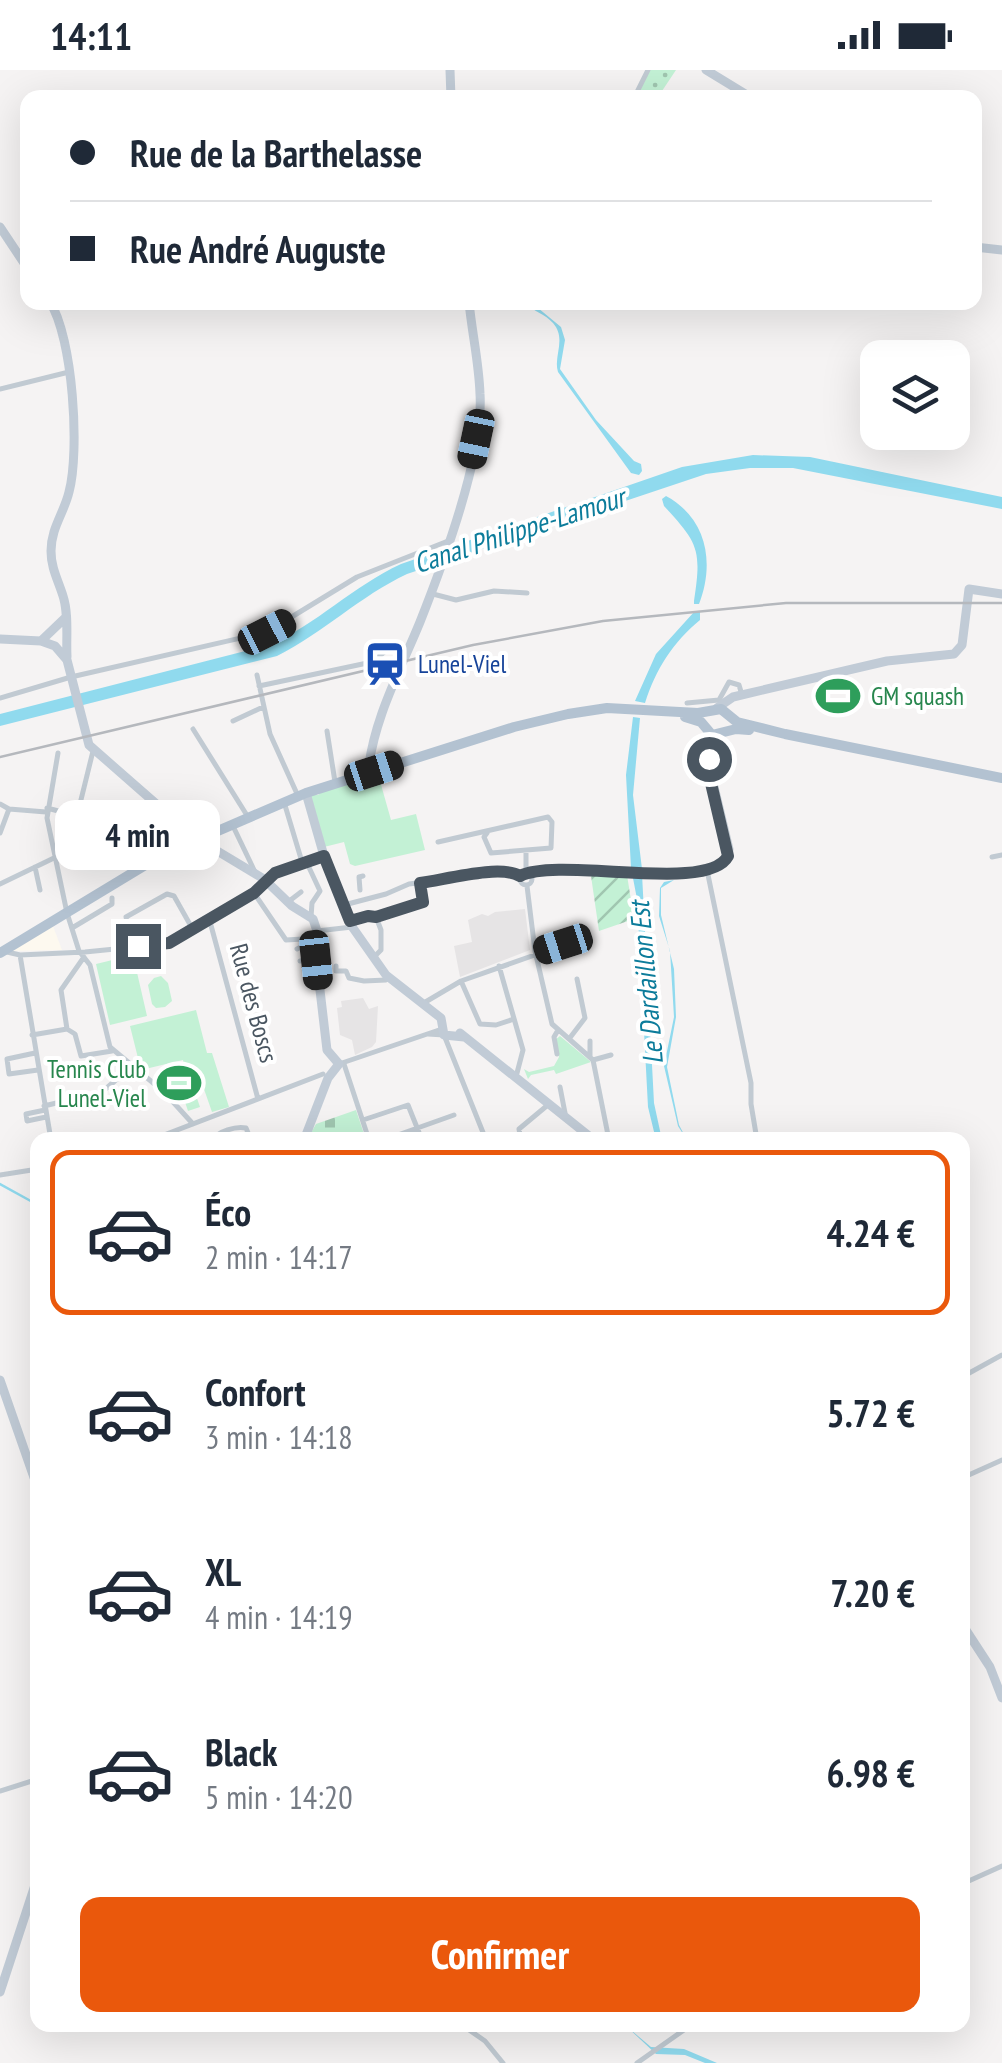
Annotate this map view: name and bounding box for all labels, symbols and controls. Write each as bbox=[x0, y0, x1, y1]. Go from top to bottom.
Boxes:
text: 14:11 bbox=[50, 11, 132, 60]
text: Rue de la Barthelasse bbox=[130, 128, 422, 177]
text: Rue André Auguste bbox=[130, 224, 386, 273]
map controls bbox=[860, 340, 970, 450]
button: layers bbox=[860, 340, 970, 450]
car bbox=[455, 407, 497, 471]
water label: Canal Philippe-Lamour bbox=[409, 477, 633, 581]
car bbox=[233, 605, 301, 659]
station icon: Lunel-Viel bbox=[361, 640, 409, 688]
place label: Lunel-Viel bbox=[418, 648, 506, 680]
sports icon: GM squash bbox=[814, 672, 862, 720]
place label: GM squash bbox=[871, 680, 964, 712]
route start bbox=[687, 737, 732, 782]
car bbox=[341, 747, 407, 795]
callout: 4 min bbox=[56, 801, 220, 871]
text: 4 min bbox=[105, 814, 170, 856]
water label: Le Dardaillon Est bbox=[620, 897, 671, 1066]
car bbox=[530, 920, 596, 968]
route end bbox=[116, 924, 161, 969]
car bbox=[298, 929, 334, 991]
street label: Rue des Boscs bbox=[223, 940, 285, 1066]
place label: Tennis Club Lunel-Viel bbox=[47, 1053, 146, 1114]
sports icon: Tennis Club Lunel-Viel bbox=[155, 1059, 203, 1107]
text: Éco bbox=[205, 1187, 251, 1236]
icon: car bbox=[85, 1188, 175, 1278]
text: 4.24 € bbox=[826, 1208, 915, 1257]
text: 2 min · 14:17 bbox=[205, 1236, 353, 1278]
text: Confort bbox=[205, 1367, 305, 1416]
icon: car bbox=[85, 1368, 175, 1458]
text: 5.72 € bbox=[826, 1388, 915, 1437]
text: 3 min · 14:18 bbox=[205, 1416, 353, 1458]
text: XL bbox=[205, 1547, 241, 1596]
icon: car bbox=[85, 1548, 175, 1638]
text: 7.20 € bbox=[830, 1568, 915, 1617]
text: 4 min · 14:19 bbox=[205, 1596, 353, 1638]
text: Black bbox=[205, 1727, 278, 1776]
icon: car bbox=[85, 1728, 175, 1818]
text: 6.98 € bbox=[826, 1748, 915, 1797]
text: 5 min · 14:20 bbox=[205, 1776, 353, 1818]
button: Confirmer bbox=[80, 1897, 920, 2012]

